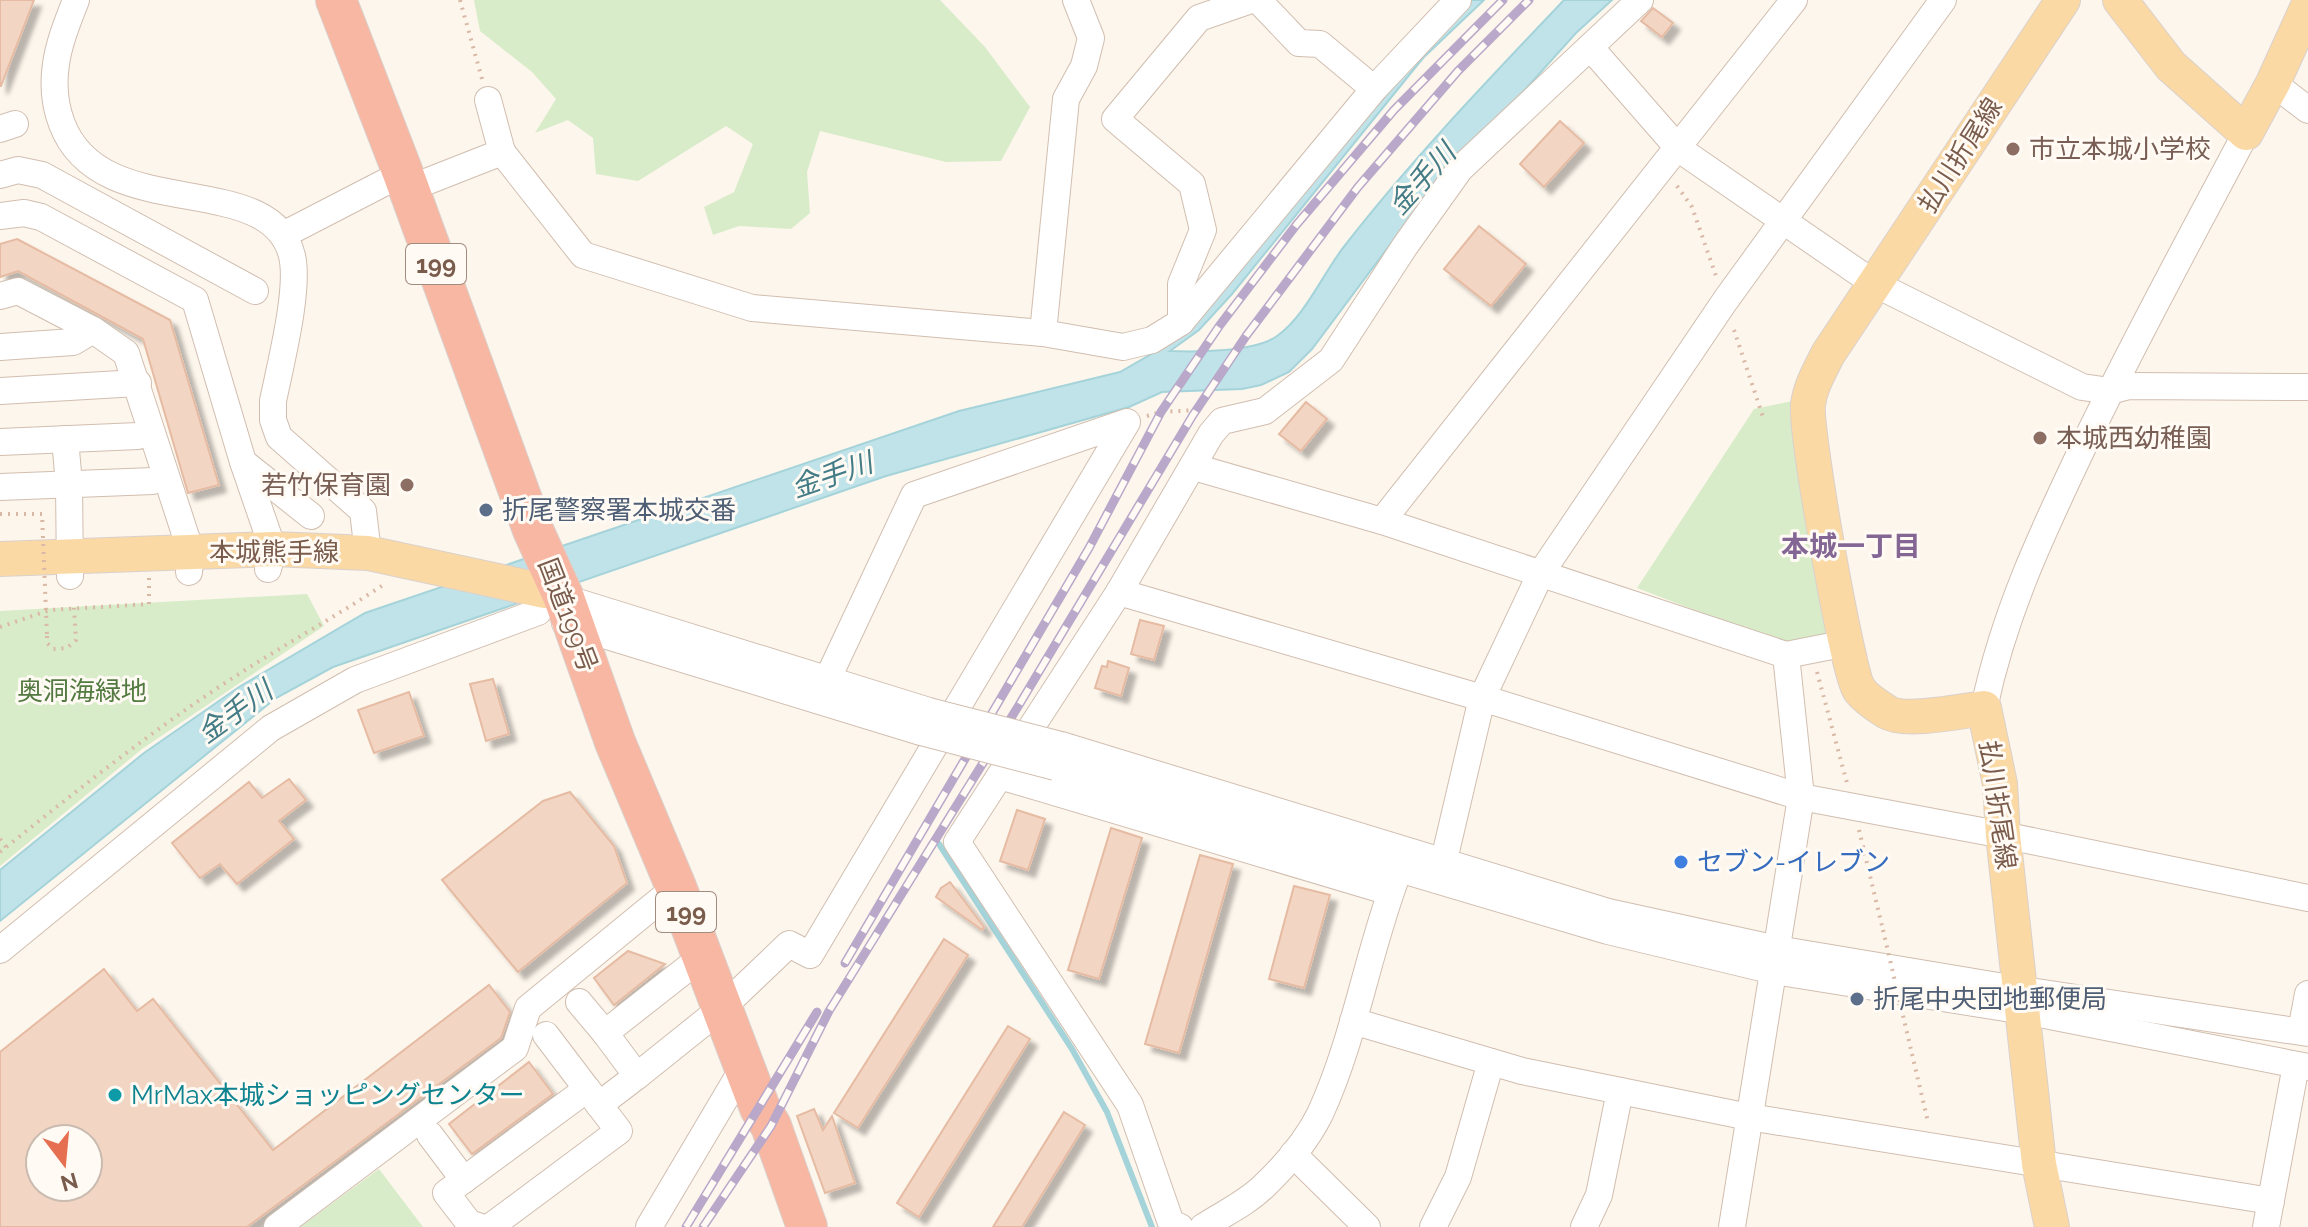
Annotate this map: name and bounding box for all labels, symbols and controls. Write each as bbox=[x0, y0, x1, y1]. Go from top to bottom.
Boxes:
street label: 払川折尾線 bbox=[1912, 92, 2008, 218]
place label: 市立本城小学校 bbox=[2029, 134, 2211, 164]
water label: 金手川 bbox=[1382, 135, 1464, 221]
marker: 市立本城小学校 bbox=[2004, 140, 2022, 158]
road number: 199 bbox=[406, 244, 466, 284]
place label: 本城西幼稚園 bbox=[2056, 423, 2212, 453]
marker: 本城西幼稚園 bbox=[2031, 429, 2049, 447]
water label: 金手川 bbox=[787, 445, 880, 504]
place label: 若竹保育園 bbox=[261, 470, 391, 500]
marker: 若竹保育園 bbox=[398, 476, 416, 494]
place label: 折尾警察署本城交番 bbox=[502, 495, 736, 525]
marker: 折尾警察署本城交番 bbox=[477, 501, 495, 519]
district label: 本城一丁目 bbox=[1781, 530, 1921, 563]
street label: 本城熊手線 bbox=[209, 537, 339, 567]
street label: 国道199号 bbox=[533, 554, 603, 676]
water label: 金手川 bbox=[191, 672, 281, 750]
park label: 奥洞海緑地 bbox=[17, 676, 147, 706]
street label: 払川折尾線 bbox=[1974, 739, 2022, 871]
place label: セブン-イレブン bbox=[1697, 847, 1890, 877]
marker: セブン-イレブン bbox=[1672, 853, 1690, 871]
road number: 199 bbox=[656, 892, 716, 932]
place label: 折尾中央団地郵便局 bbox=[1873, 984, 2107, 1014]
marker: 折尾中央団地郵便局 bbox=[1848, 990, 1866, 1008]
place label: MrMax本城ショッピングセンター bbox=[131, 1080, 525, 1110]
marker: MrMax本城ショッピングセンター bbox=[106, 1086, 124, 1104]
north arrow bbox=[24, 1123, 104, 1203]
text: N bbox=[58, 1167, 81, 1197]

